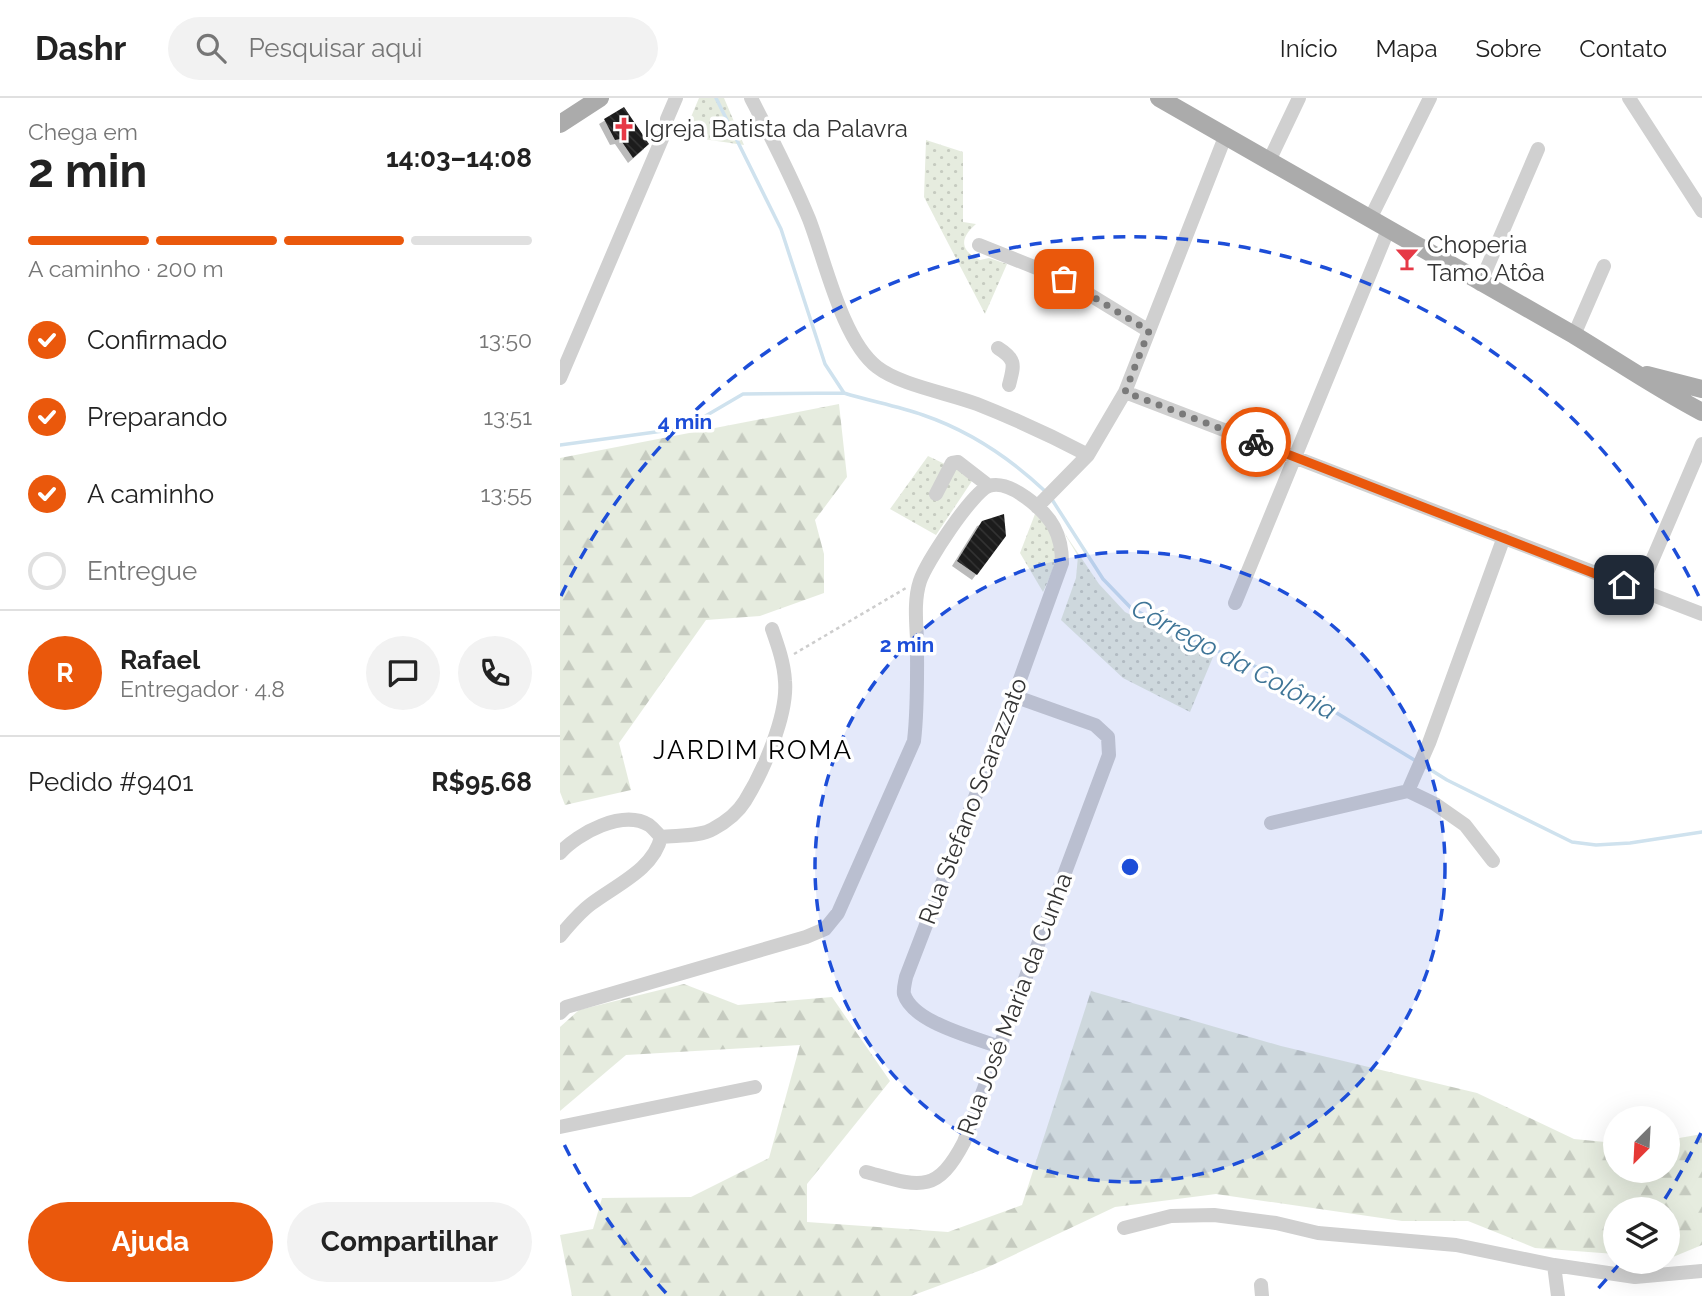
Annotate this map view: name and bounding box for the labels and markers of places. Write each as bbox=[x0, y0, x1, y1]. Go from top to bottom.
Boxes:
place label: Igreja Batista da Palavra bbox=[644, 114, 908, 143]
church icon: Igreja Batista da Palavra bbox=[610, 115, 638, 143]
place label: Choperia Tamo Atôa bbox=[1427, 230, 1545, 287]
bar icon: Choperia Tamo Atôa bbox=[1393, 245, 1421, 273]
pin bbox=[1034, 249, 1094, 309]
pin bbox=[1594, 555, 1654, 615]
centre of rings bbox=[1118, 855, 1142, 879]

